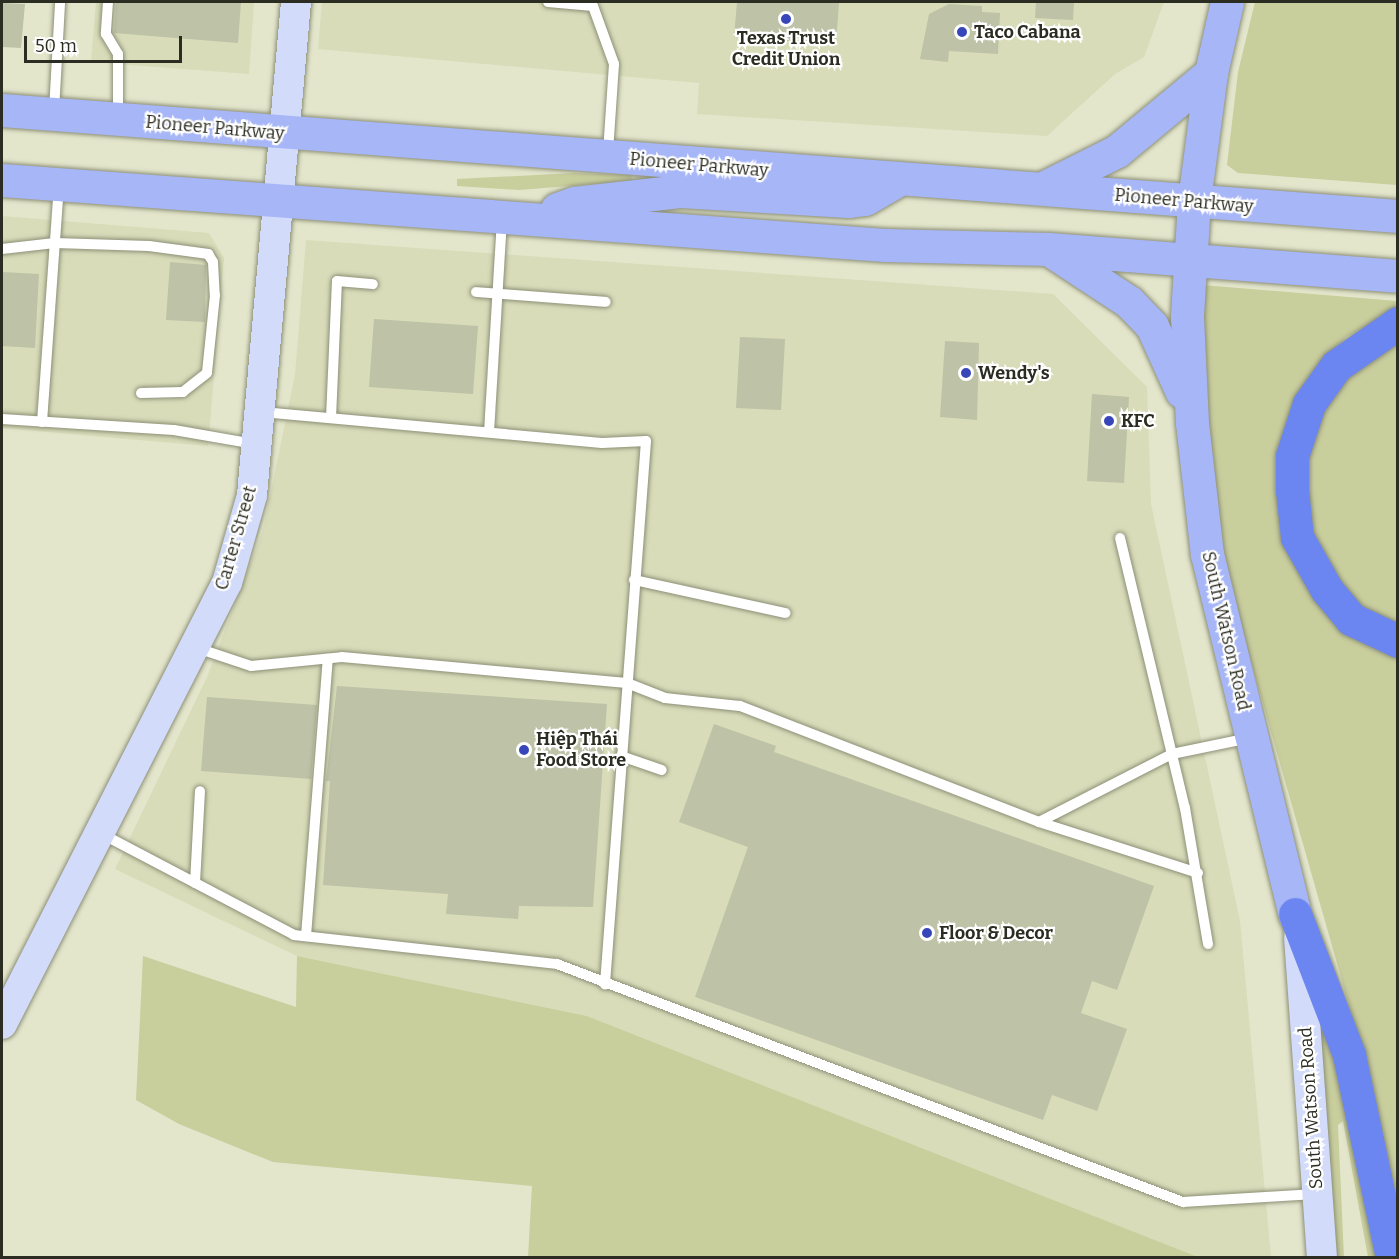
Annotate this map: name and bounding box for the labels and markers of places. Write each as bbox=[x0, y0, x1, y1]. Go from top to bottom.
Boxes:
marker: Texas Trust Credit Union bbox=[779, 12, 793, 26]
place label: Taco Cabana bbox=[974, 21, 1081, 43]
marker: Taco Cabana bbox=[955, 25, 969, 39]
place label: Texas Trust Credit Union bbox=[732, 28, 840, 70]
place label: Wendy's bbox=[978, 362, 1050, 384]
marker: Wendy's bbox=[959, 366, 973, 380]
place label: KFC bbox=[1121, 410, 1155, 432]
marker: KFC bbox=[1102, 414, 1116, 428]
place label: Hiệp Thái Food Store bbox=[536, 729, 626, 771]
marker: Hiệp Thái Food Store bbox=[517, 743, 531, 757]
place label: Floor & Decor bbox=[939, 922, 1053, 944]
marker: Floor & Decor bbox=[920, 926, 934, 940]

